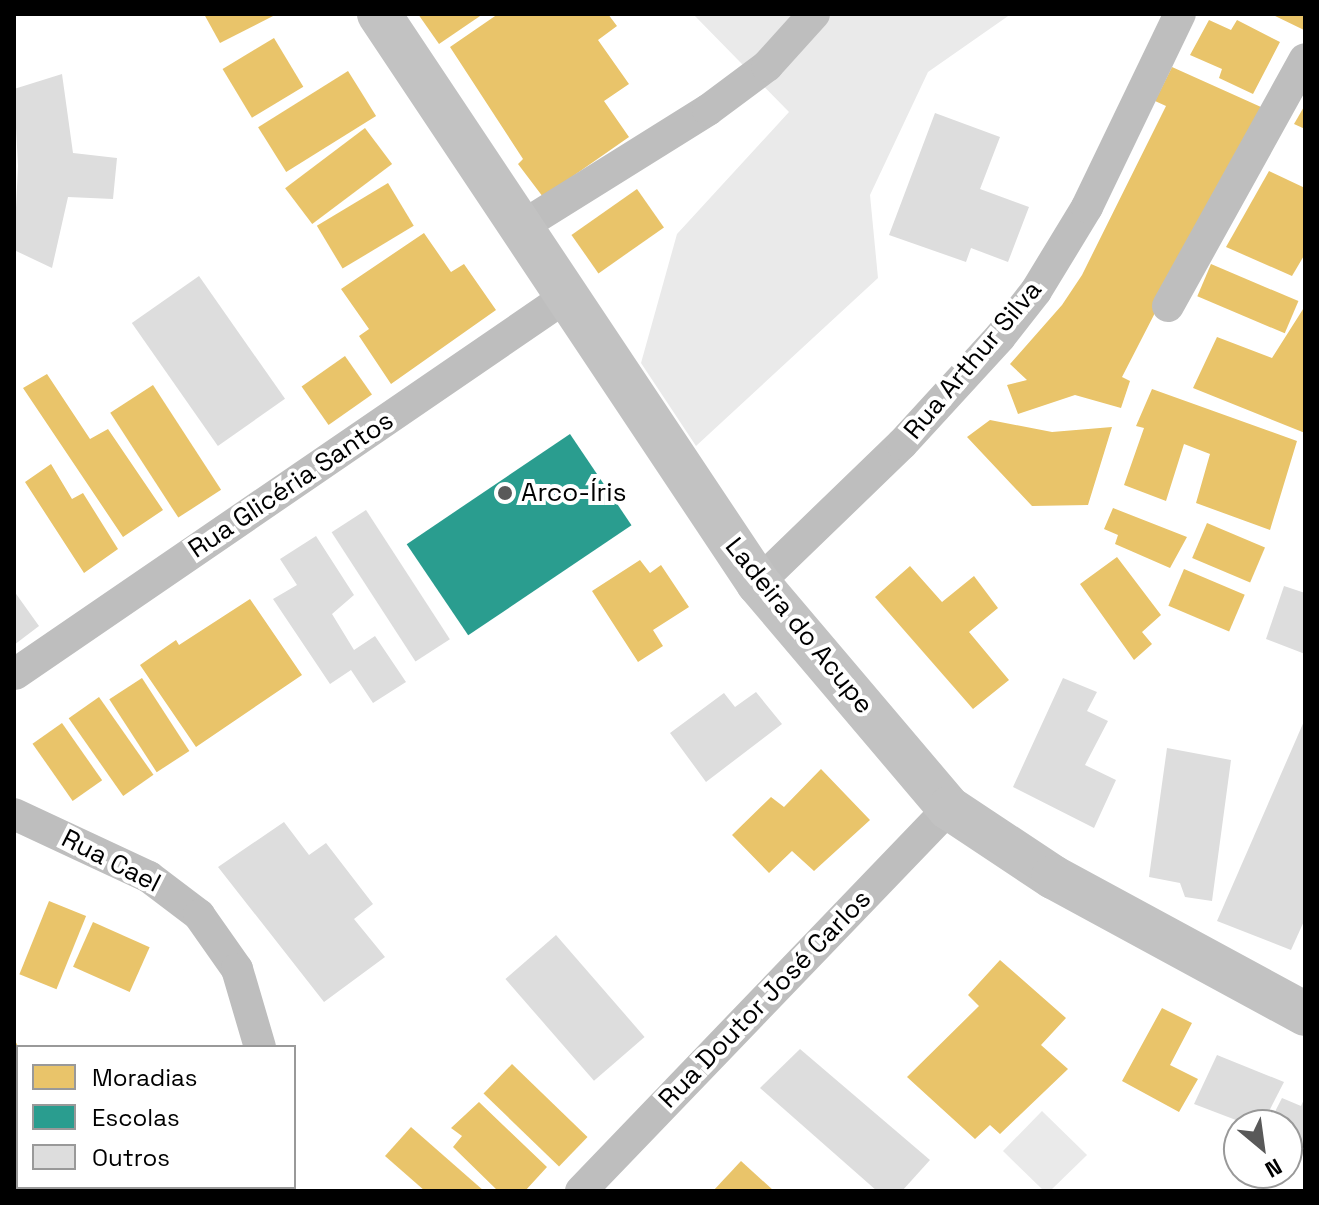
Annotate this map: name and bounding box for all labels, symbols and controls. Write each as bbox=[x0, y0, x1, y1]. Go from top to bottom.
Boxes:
street label: Rua Arthur Silva bbox=[898, 274, 1048, 446]
street label: Rua Glicéria Santos bbox=[183, 405, 399, 565]
place label: Arco-Íris bbox=[521, 477, 626, 509]
marker: Arco-Íris bbox=[496, 484, 514, 502]
street label: Ladeira do Acupe bbox=[718, 532, 880, 720]
street label: Rua Cael bbox=[56, 823, 166, 899]
street label: Rua Doutor José Carlos bbox=[653, 883, 877, 1115]
legend bbox=[16, 1045, 296, 1189]
text: Moradias bbox=[92, 1062, 197, 1093]
text: Escolas bbox=[92, 1102, 180, 1133]
north arrow bbox=[1223, 1109, 1303, 1189]
text: Outros bbox=[92, 1142, 170, 1173]
text: N bbox=[1260, 1152, 1287, 1184]

